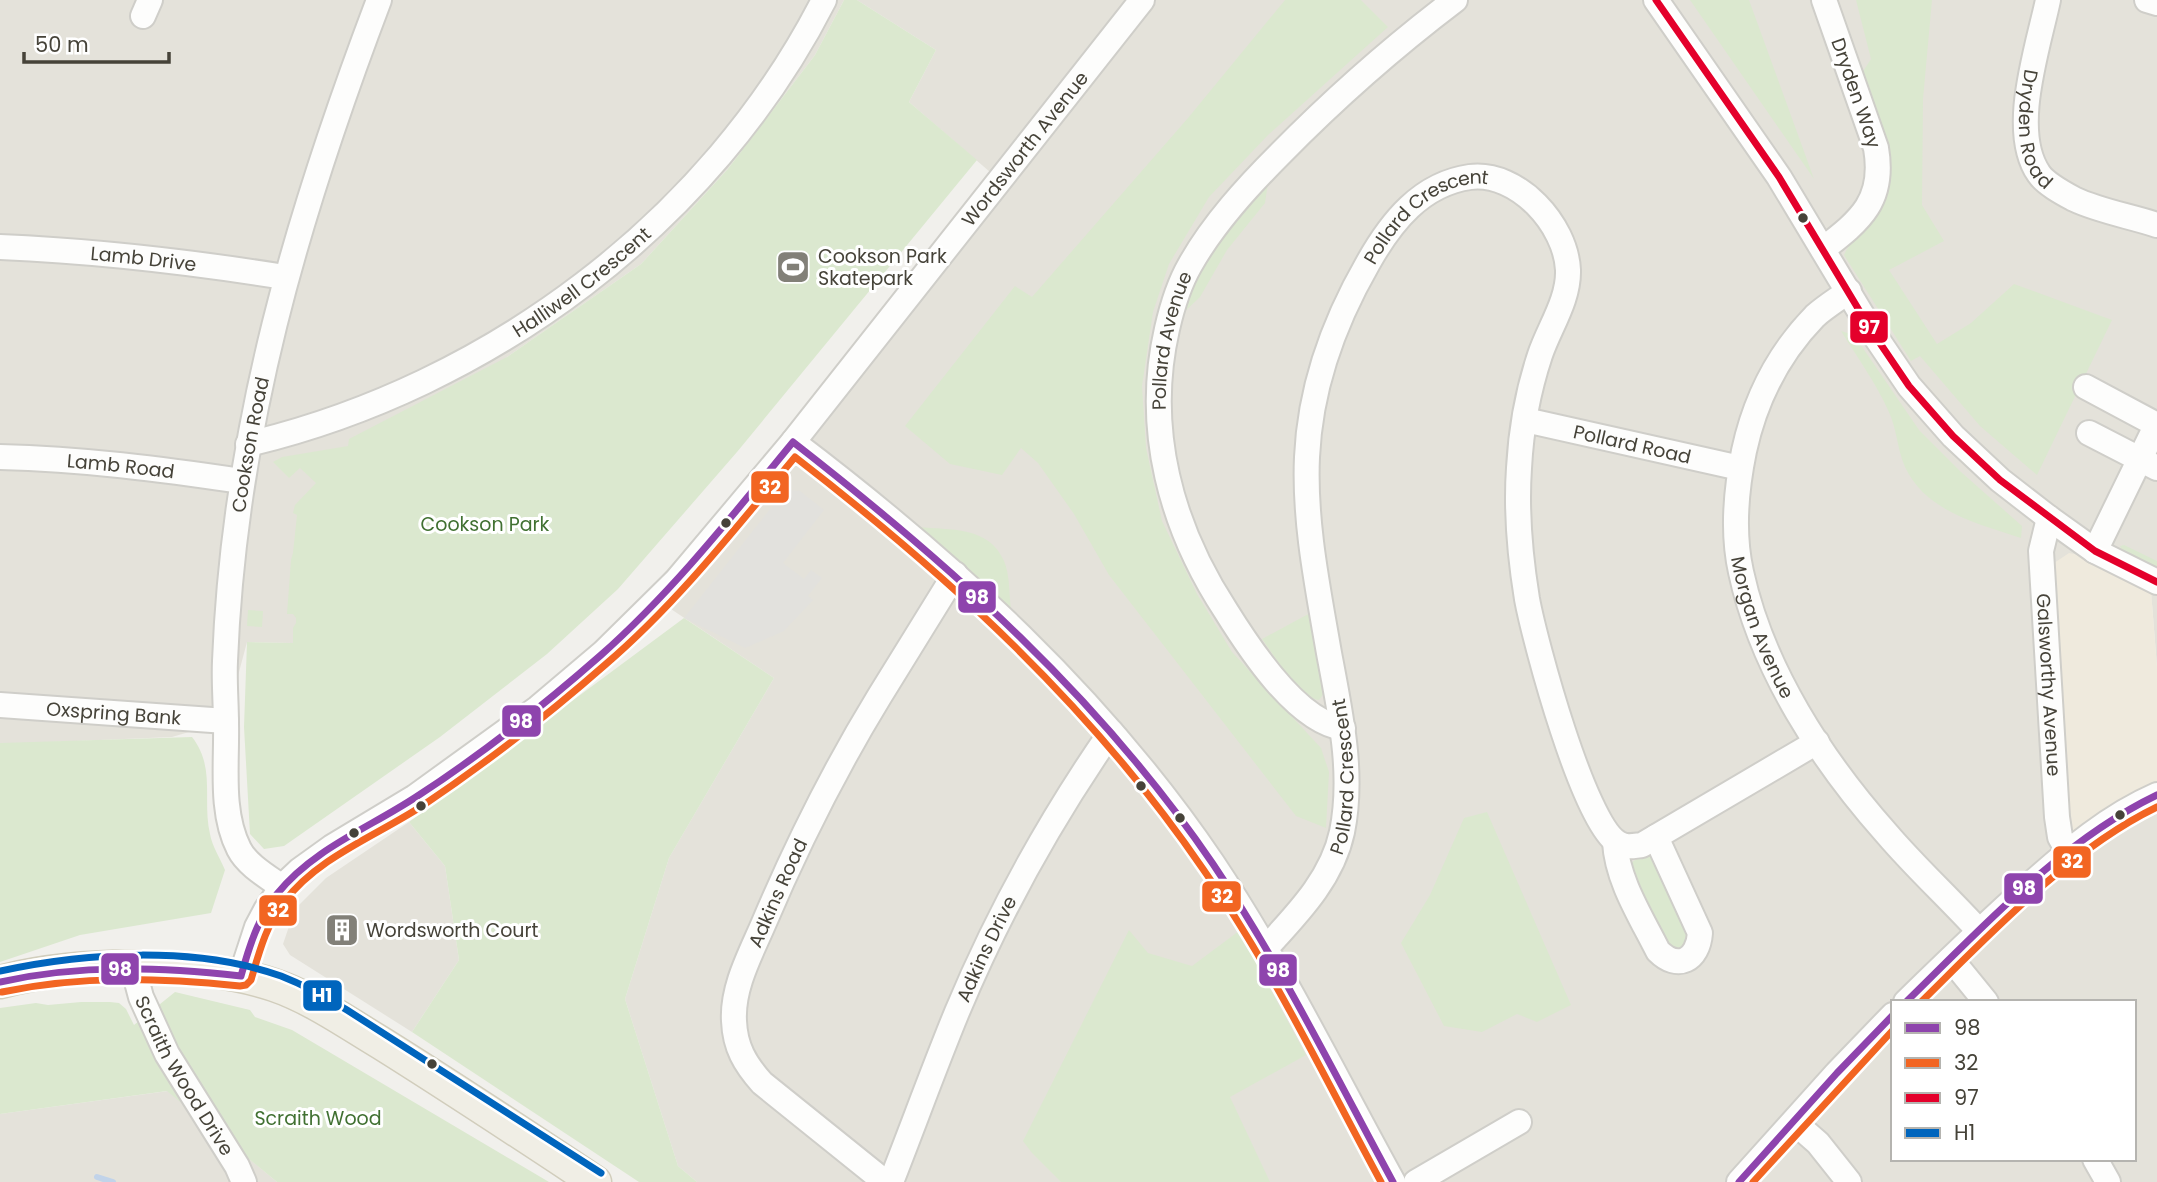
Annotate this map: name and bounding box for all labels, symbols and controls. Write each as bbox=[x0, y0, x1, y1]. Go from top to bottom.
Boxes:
scale bar bbox=[24, 21, 170, 65]
text: 50 m bbox=[35, 30, 89, 59]
street label: Dryden Way bbox=[1824, 34, 1888, 152]
street label: Wordsworth Avenue bbox=[955, 65, 1095, 232]
street label: Dryden Road bbox=[2012, 67, 2059, 195]
street label: Pollard Crescent bbox=[1357, 163, 1490, 269]
unlabelled marker bbox=[1796, 211, 1810, 225]
street label: Halliwell Crescent bbox=[507, 221, 657, 344]
street label: Lamb Drive bbox=[90, 239, 198, 278]
place label: Cookson Park Skatepark bbox=[818, 243, 947, 292]
sports icon: Cookson Park Skatepark bbox=[774, 248, 812, 286]
street label: Pollard Avenue bbox=[1145, 266, 1198, 410]
line badge: 97 bbox=[1849, 310, 1889, 344]
text: 97 bbox=[1858, 314, 1880, 341]
street label: Cookson Road bbox=[225, 374, 275, 514]
street label: Pollard Road bbox=[1571, 418, 1694, 470]
street label: Lamb Road bbox=[66, 447, 176, 485]
line badge: 32 bbox=[750, 470, 790, 504]
text: 32 bbox=[759, 474, 781, 501]
park label: Cookson Park bbox=[421, 511, 550, 538]
unlabelled marker bbox=[719, 516, 733, 530]
street label: Morgan Avenue bbox=[1725, 554, 1801, 703]
line badge: 98 bbox=[957, 580, 997, 614]
text: 98 bbox=[965, 584, 989, 611]
street label: Galsworthy Avenue bbox=[2030, 592, 2068, 777]
street label: Oxspring Bank bbox=[45, 695, 182, 731]
street label: Pollard Crescent bbox=[1323, 697, 1360, 858]
line badge: 98 bbox=[501, 704, 542, 738]
text: 98 bbox=[509, 708, 533, 735]
unlabelled marker bbox=[1134, 779, 1148, 793]
unlabelled marker bbox=[414, 799, 428, 813]
unlabelled marker bbox=[2113, 808, 2127, 822]
unlabelled marker bbox=[1173, 811, 1187, 825]
unlabelled marker bbox=[347, 826, 361, 840]
street label: Adkins Road bbox=[741, 834, 814, 952]
line badge: 32 bbox=[2052, 845, 2092, 879]
text: 32 bbox=[2061, 848, 2083, 875]
line badge: 98 bbox=[2003, 872, 2044, 905]
text: 98 bbox=[2012, 875, 2036, 902]
line badge: 32 bbox=[1201, 880, 1242, 913]
text: 32 bbox=[1211, 883, 1233, 910]
street label: Adkins Drive bbox=[949, 891, 1023, 1006]
line badge: 32 bbox=[258, 894, 298, 927]
text: 32 bbox=[267, 897, 289, 924]
building icon: Wordsworth Court bbox=[323, 911, 361, 949]
place label: Wordsworth Court bbox=[366, 917, 539, 944]
line badge: 98 bbox=[100, 952, 140, 986]
line badge: 98 bbox=[1258, 953, 1298, 987]
text: 98 bbox=[108, 956, 132, 983]
text: 98 bbox=[1266, 957, 1290, 984]
line badge: H1 bbox=[302, 979, 343, 1012]
text: H1 bbox=[311, 982, 333, 1009]
street label: Scraith Wood Drive bbox=[129, 991, 241, 1161]
legend bbox=[1891, 1000, 2136, 1161]
text: 98 bbox=[1954, 1013, 1980, 1042]
text: 32 bbox=[1954, 1048, 1978, 1077]
unlabelled marker bbox=[425, 1057, 439, 1071]
text: 97 bbox=[1954, 1083, 1979, 1112]
park label: Scraith Wood bbox=[254, 1105, 382, 1132]
text: H1 bbox=[1954, 1118, 1975, 1147]

